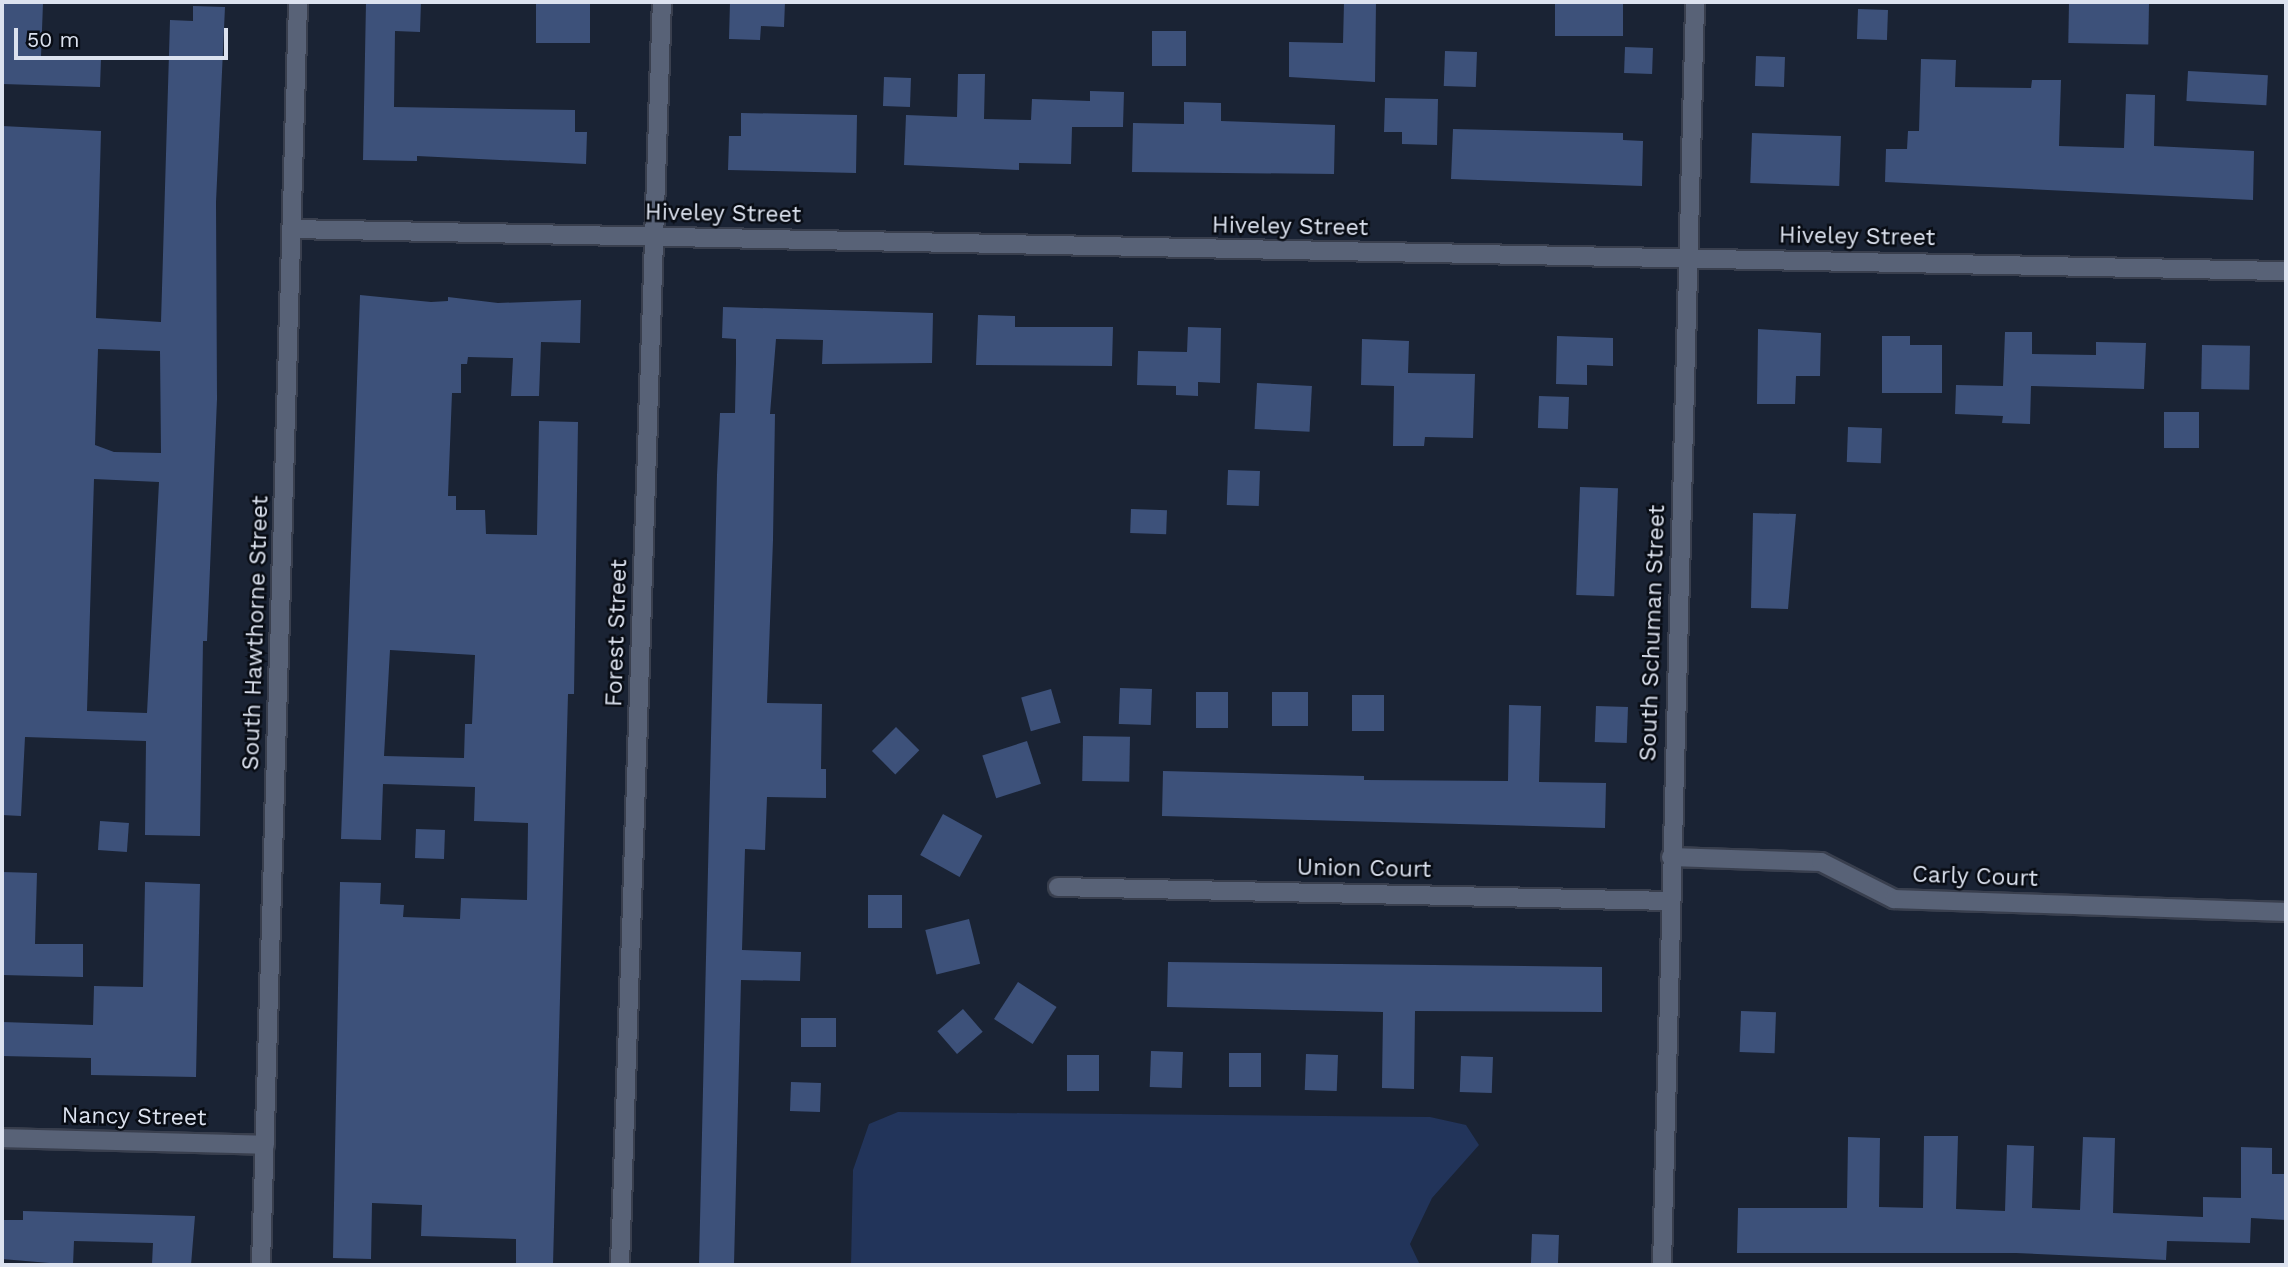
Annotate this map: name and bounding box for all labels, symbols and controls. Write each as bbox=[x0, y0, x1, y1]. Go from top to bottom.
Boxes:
scale bar bbox=[18, 14, 231, 58]
text: 50 m bbox=[27, 27, 79, 52]
street label: Hiveley Street bbox=[644, 199, 802, 229]
street label: Hiveley Street bbox=[1211, 212, 1369, 242]
street label: Hiveley Street bbox=[1778, 222, 1936, 252]
street label: South Hawthorne Street bbox=[237, 495, 275, 771]
street label: South Schuman Street bbox=[1635, 504, 1671, 762]
street label: Forest Street bbox=[601, 559, 633, 707]
street label: Union Court bbox=[1297, 854, 1431, 884]
street label: Carly Court bbox=[1911, 861, 2039, 893]
street label: Nancy Street bbox=[61, 1102, 207, 1132]

